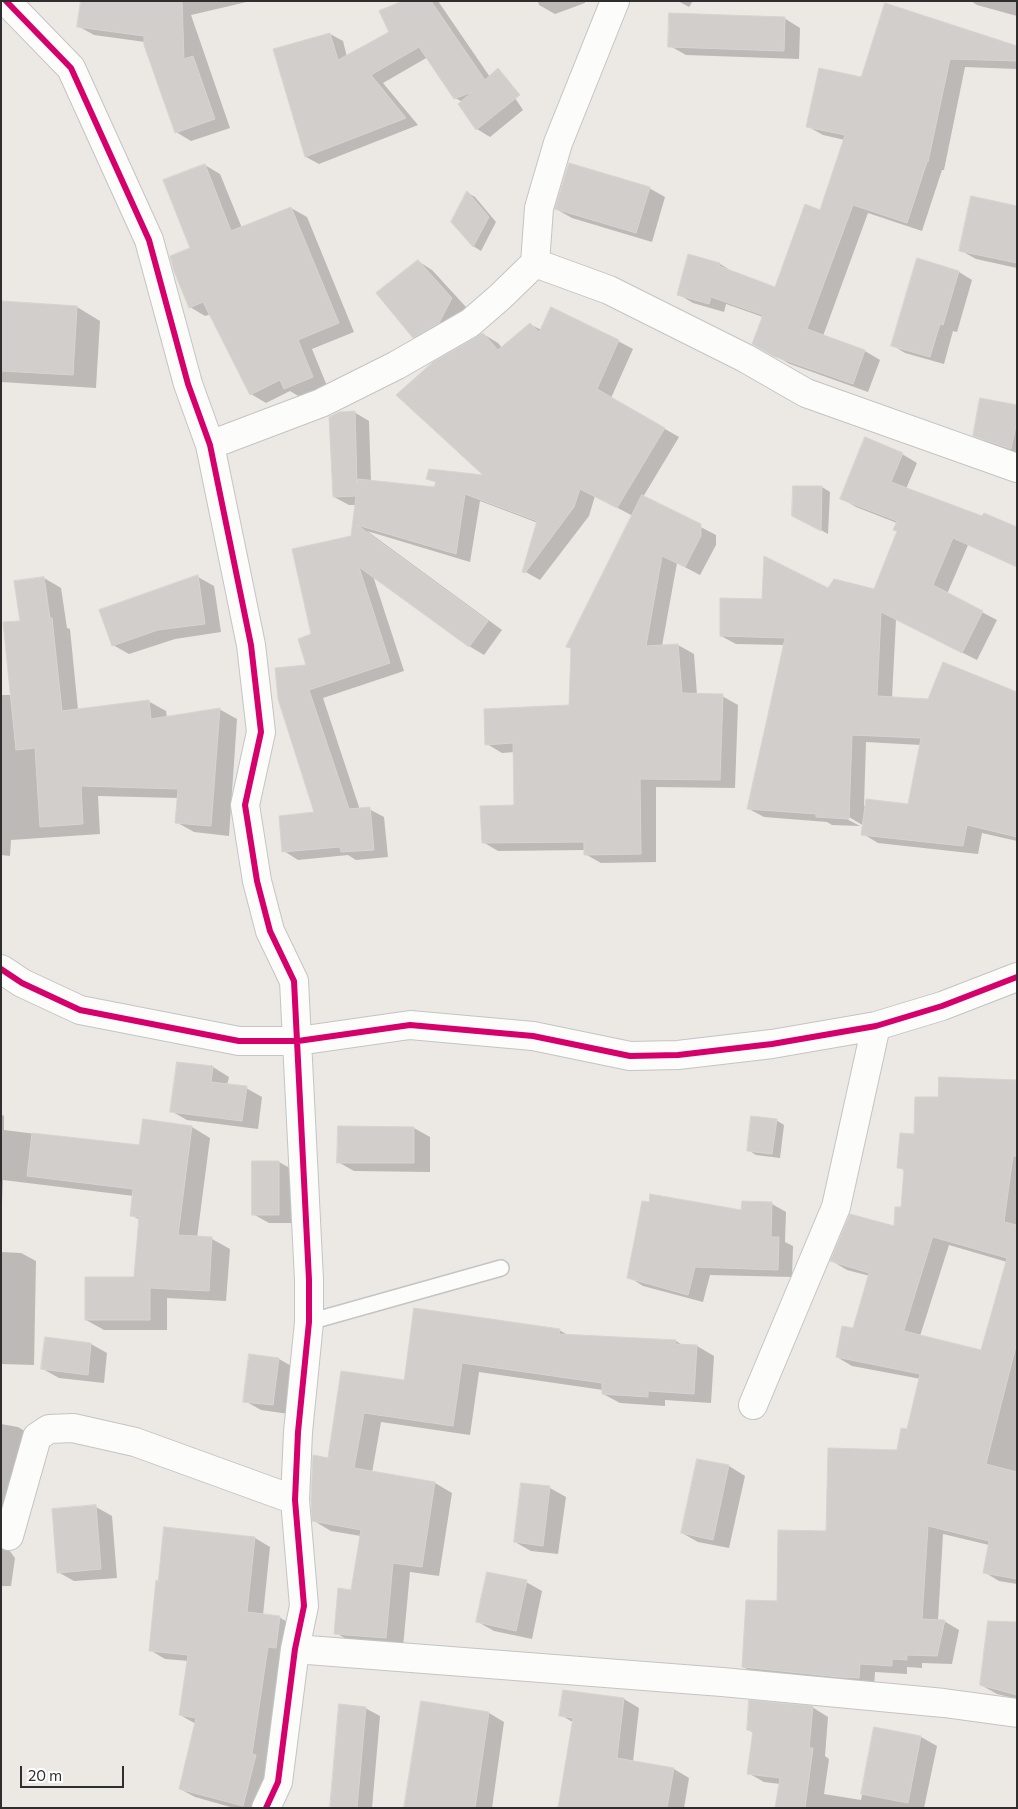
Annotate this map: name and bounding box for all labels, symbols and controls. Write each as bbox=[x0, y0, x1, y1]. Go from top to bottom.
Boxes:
scale bar bbox=[22, 1756, 126, 1788]
text: 20 m bbox=[28, 1766, 62, 1784]

